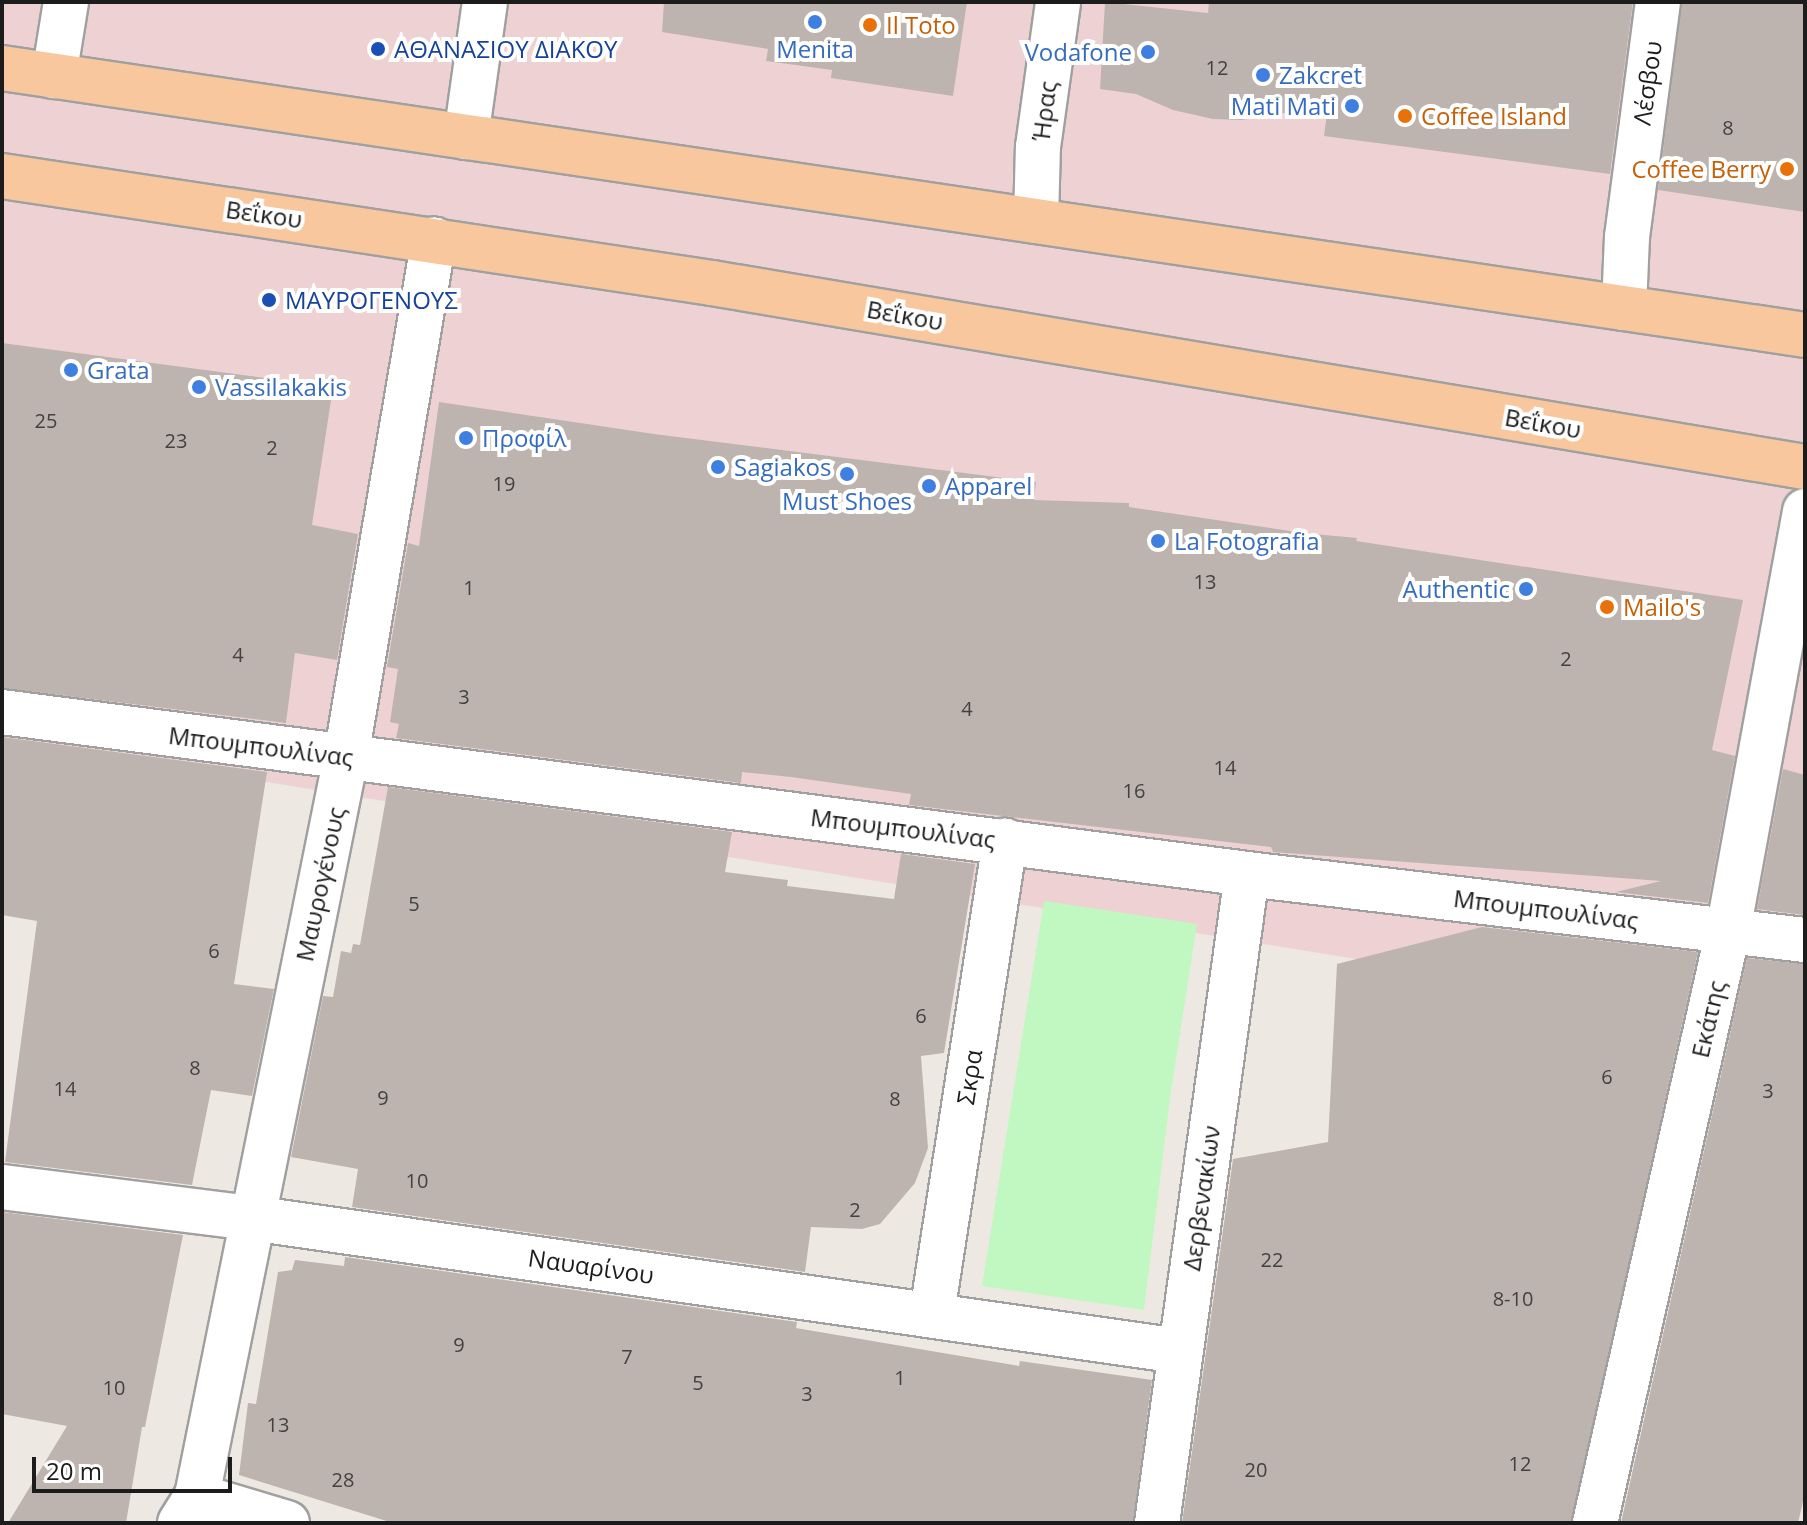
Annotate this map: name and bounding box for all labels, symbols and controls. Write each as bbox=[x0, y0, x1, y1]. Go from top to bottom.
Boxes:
place label: Il Toto bbox=[886, 11, 956, 39]
marker: Menita bbox=[806, 13, 824, 31]
marker: Il Toto bbox=[861, 16, 879, 34]
place label: ΑΘΑΝΑΣΙΟΥ ΔΙΑΚΟΥ bbox=[394, 35, 617, 63]
place label: Menita bbox=[776, 35, 854, 63]
place label: Vodafone bbox=[1025, 38, 1132, 66]
street label: Λέσβου bbox=[1627, 39, 1667, 127]
marker: ΑΘΑΝΑΣΙΟΥ ΔΙΑΚΟΥ bbox=[369, 40, 387, 58]
marker: Vodafone bbox=[1139, 43, 1157, 61]
house number: 12 bbox=[1206, 55, 1228, 79]
place label: Zakcret bbox=[1279, 61, 1362, 89]
marker: Zakcret bbox=[1254, 66, 1272, 84]
street label: Ήρας bbox=[1026, 79, 1062, 143]
place label: Mati Mati bbox=[1231, 92, 1336, 120]
marker: Mati Mati bbox=[1343, 97, 1361, 115]
place label: Coffee Island bbox=[1421, 102, 1567, 130]
marker: Coffee Island bbox=[1396, 107, 1414, 125]
house number: 8 bbox=[1722, 115, 1734, 139]
place label: Coffee Berry bbox=[1631, 155, 1771, 183]
marker: Coffee Berry bbox=[1778, 160, 1796, 178]
street label: Βεΐκου bbox=[224, 194, 304, 234]
place label: ΜΑΥΡΟΓΕΝΟΥΣ bbox=[285, 286, 458, 314]
marker: ΜΑΥΡΟΓΕΝΟΥΣ bbox=[260, 291, 278, 309]
street label: Βεΐκου bbox=[865, 294, 945, 336]
place label: Grata bbox=[87, 356, 149, 384]
marker: Grata bbox=[62, 361, 80, 379]
place label: Vassilakakis bbox=[215, 373, 347, 401]
marker: Vassilakakis bbox=[190, 378, 208, 396]
street label: Βεΐκου bbox=[1503, 402, 1583, 444]
house number: 25 bbox=[35, 408, 57, 432]
place label: Προφίλ bbox=[482, 424, 567, 452]
house number: 23 bbox=[165, 428, 187, 452]
marker: Προφίλ bbox=[457, 429, 475, 447]
house number: 2 bbox=[266, 435, 278, 459]
place label: Sagiakos bbox=[734, 453, 831, 481]
marker: Sagiakos bbox=[709, 458, 727, 476]
marker: Must Shoes bbox=[838, 465, 856, 483]
house number: 19 bbox=[493, 471, 515, 495]
place label: Apparel bbox=[945, 472, 1032, 500]
marker: Apparel bbox=[920, 477, 938, 495]
place label: Must Shoes bbox=[782, 487, 912, 515]
place label: La Fotografia bbox=[1174, 527, 1320, 555]
marker: La Fotografia bbox=[1149, 532, 1167, 550]
house number: 13 bbox=[1194, 569, 1216, 593]
house number: 1 bbox=[463, 575, 475, 599]
place label: Authentic bbox=[1403, 575, 1510, 603]
marker: Authentic bbox=[1517, 580, 1535, 598]
place label: Mailo's bbox=[1623, 593, 1701, 621]
marker: Mailo's bbox=[1598, 598, 1616, 616]
house number: 4 bbox=[232, 642, 244, 666]
house number: 2 bbox=[1560, 646, 1572, 670]
house number: 3 bbox=[458, 684, 470, 708]
house number: 4 bbox=[961, 696, 973, 720]
street label: Μπουμπουλίνας bbox=[167, 720, 355, 772]
house number: 14 bbox=[1214, 755, 1236, 779]
house number: 16 bbox=[1123, 778, 1145, 802]
street label: Μπουμπουλίνας bbox=[809, 802, 997, 854]
street label: Μαυρογένους bbox=[290, 804, 350, 964]
street label: Μπουμπουλίνας bbox=[1452, 883, 1640, 935]
house number: 5 bbox=[408, 891, 420, 915]
house number: 6 bbox=[208, 938, 220, 962]
street label: Εκάτης bbox=[1685, 978, 1731, 1060]
house number: 6 bbox=[915, 1003, 927, 1027]
street label: Σκρα bbox=[950, 1047, 988, 1107]
house number: 8 bbox=[189, 1055, 201, 1079]
house number: 6 bbox=[1601, 1064, 1613, 1088]
house number: 14 bbox=[54, 1076, 76, 1100]
house number: 3 bbox=[1762, 1078, 1774, 1102]
house number: 9 bbox=[377, 1085, 389, 1109]
house number: 8 bbox=[889, 1086, 901, 1110]
street label: Δερβενακίων bbox=[1177, 1124, 1225, 1272]
house number: 10 bbox=[406, 1168, 428, 1192]
house number: 2 bbox=[849, 1197, 861, 1221]
street label: Ναυαρίνου bbox=[526, 1243, 656, 1289]
house number: 22 bbox=[1261, 1247, 1283, 1271]
house number: 8-10 bbox=[1493, 1286, 1533, 1310]
house number: 9 bbox=[453, 1332, 465, 1356]
house number: 7 bbox=[621, 1344, 633, 1368]
house number: 1 bbox=[894, 1365, 906, 1389]
house number: 5 bbox=[692, 1370, 704, 1394]
house number: 10 bbox=[103, 1375, 125, 1399]
house number: 3 bbox=[801, 1381, 813, 1405]
house number: 13 bbox=[267, 1412, 289, 1436]
scale bar bbox=[36, 1441, 236, 1491]
house number: 12 bbox=[1509, 1451, 1531, 1475]
text: 20 m bbox=[46, 1454, 102, 1487]
house number: 20 bbox=[1245, 1457, 1267, 1481]
house number: 28 bbox=[332, 1467, 354, 1491]

